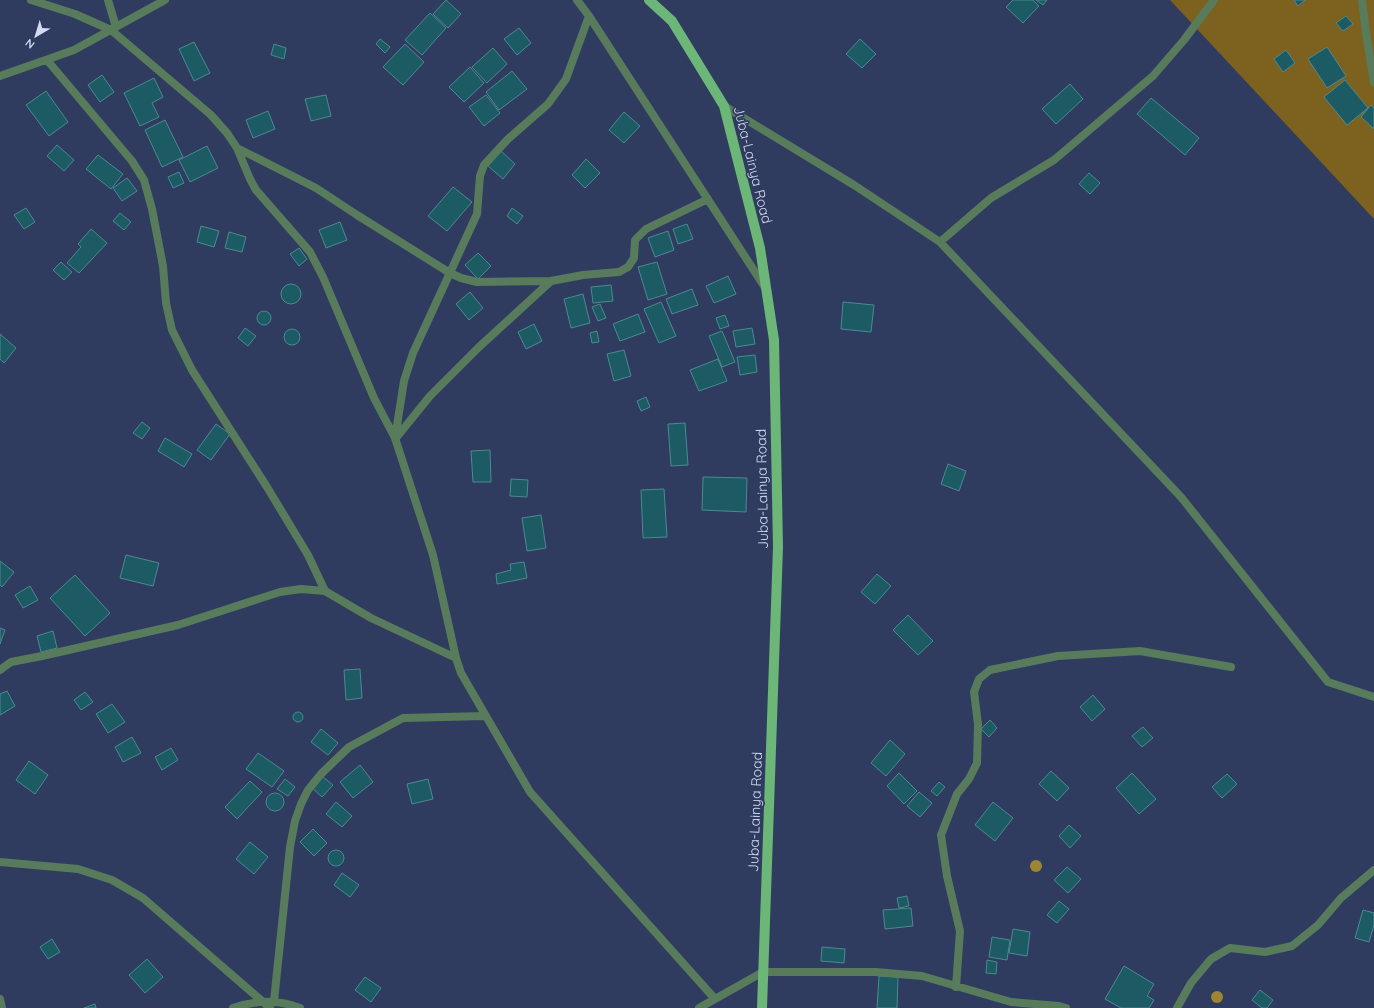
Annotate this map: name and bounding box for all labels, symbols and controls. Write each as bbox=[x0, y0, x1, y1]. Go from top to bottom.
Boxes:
north arrow bbox=[16, 16, 56, 56]
text: N bbox=[22, 36, 37, 52]
street label: Juba-Lainya Road bbox=[730, 104, 776, 226]
street label: Juba-Lainya Road bbox=[752, 429, 772, 549]
street label: Juba-Lainya Road bbox=[744, 752, 766, 872]

